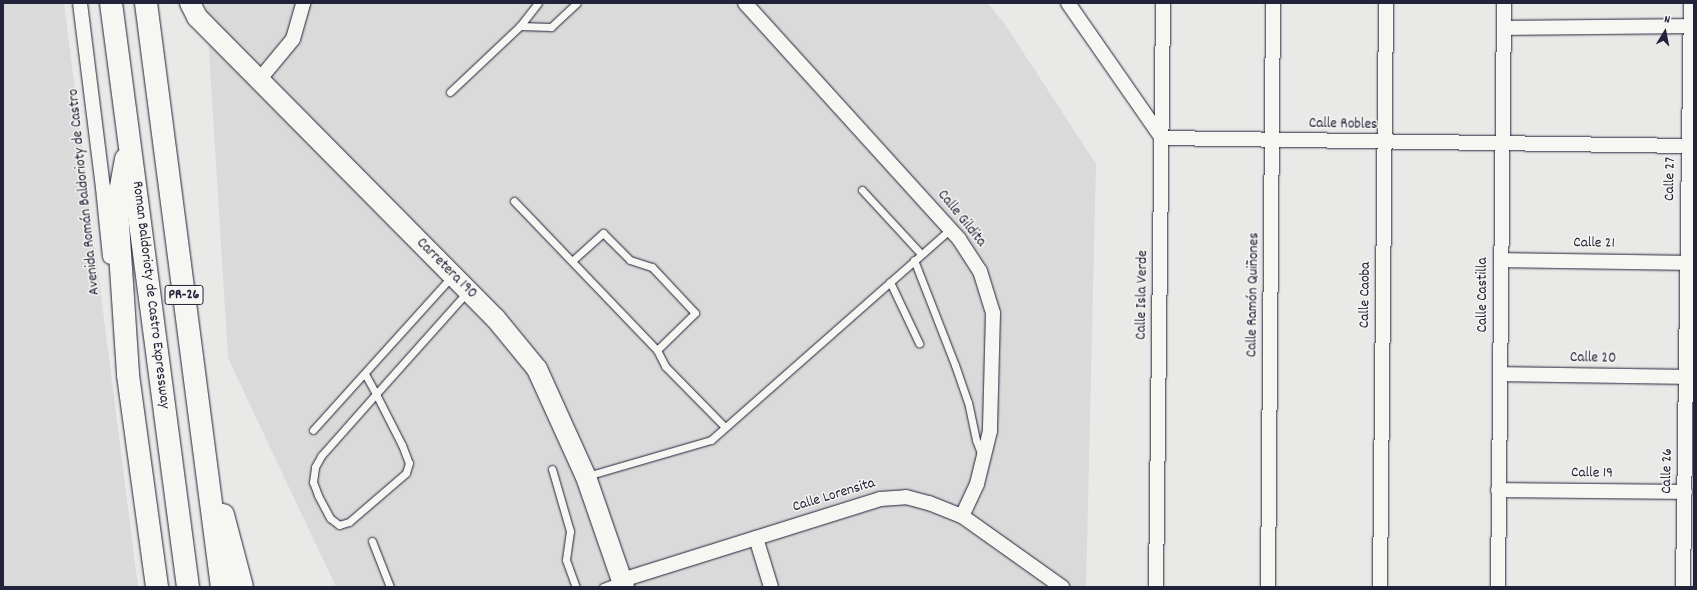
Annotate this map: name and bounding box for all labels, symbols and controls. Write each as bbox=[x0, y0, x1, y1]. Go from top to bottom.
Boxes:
north arrow bbox=[1645, 12, 1685, 52]
text: N bbox=[1663, 12, 1671, 29]
street label: Avenida Román Baldorioty de Castro bbox=[65, 88, 105, 296]
street label: Calle Robles bbox=[1309, 115, 1377, 135]
street label: Calle 27 bbox=[1662, 157, 1680, 201]
street label: Roman Baldorioty de Castro Expressway bbox=[127, 180, 173, 410]
street label: Calle Gildita bbox=[933, 187, 989, 251]
street label: Calle Ramón Quiñones bbox=[1244, 232, 1264, 358]
street label: Carretera 190 bbox=[412, 235, 480, 303]
street label: Calle 21 bbox=[1573, 235, 1615, 253]
street label: Calle Isla Verde bbox=[1133, 250, 1153, 340]
street label: Calle Castilla bbox=[1475, 258, 1493, 332]
street label: Calle Caoba bbox=[1356, 262, 1376, 328]
road number: PR-26 bbox=[164, 283, 204, 307]
street label: Calle 20 bbox=[1570, 350, 1616, 368]
street label: Calle 26 bbox=[1659, 448, 1677, 494]
street label: Calle 19 bbox=[1571, 465, 1613, 483]
street label: Calle Lorensita bbox=[791, 475, 877, 517]

